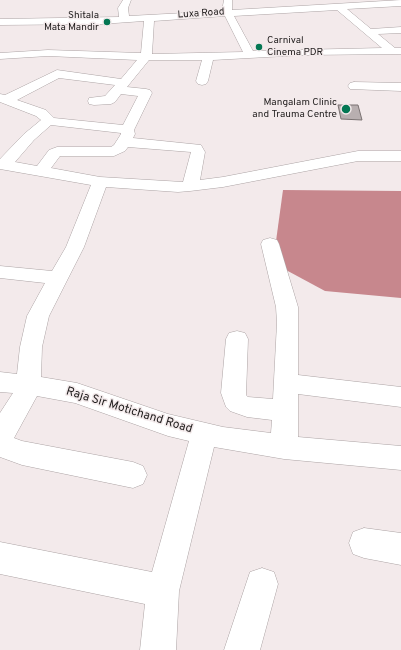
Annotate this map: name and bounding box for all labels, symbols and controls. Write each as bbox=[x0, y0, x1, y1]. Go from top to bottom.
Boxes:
street label: Luxa Road bbox=[177, 6, 225, 22]
place label: Shitala Mata Mandir bbox=[44, 10, 99, 34]
marker: Shitala Mata Mandir bbox=[102, 17, 112, 27]
place label: Carnival Cinema PDR bbox=[267, 35, 323, 58]
marker: Carnival Cinema PDR bbox=[254, 42, 264, 52]
place label: Mangalam Clinic and Trauma Centre bbox=[252, 97, 337, 120]
marker: Mangalam Clinic and Trauma Centre bbox=[340, 103, 352, 115]
street label: Raja Sir Motichand Road bbox=[64, 385, 194, 437]

